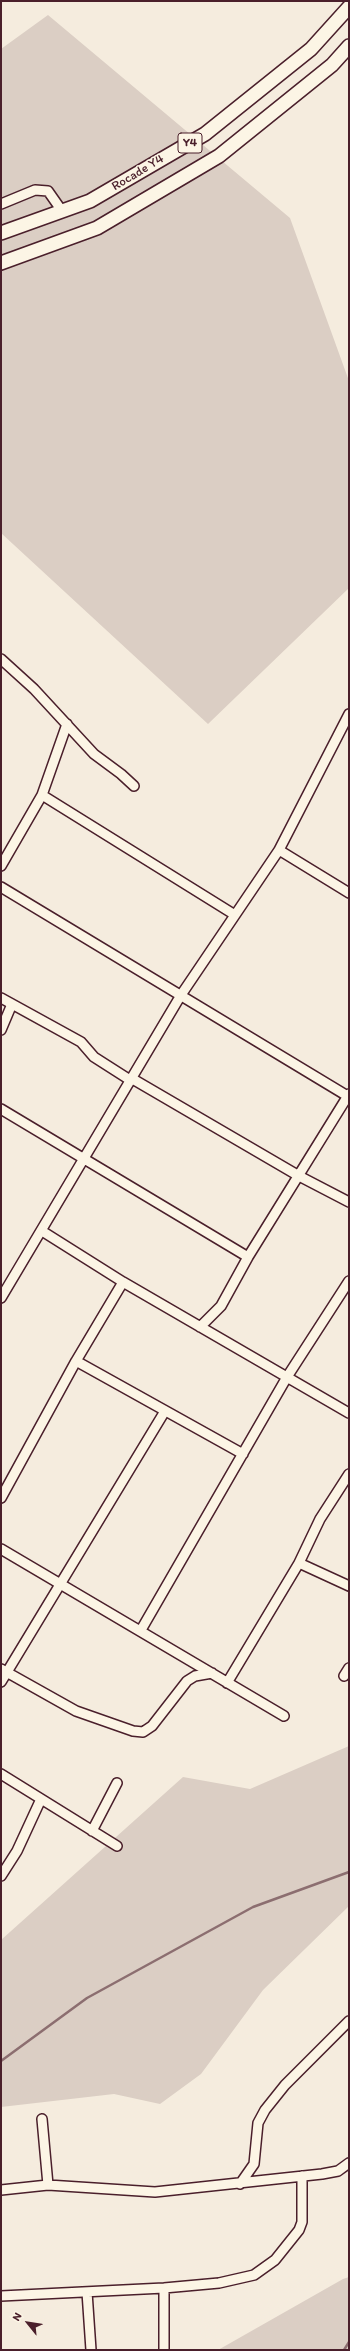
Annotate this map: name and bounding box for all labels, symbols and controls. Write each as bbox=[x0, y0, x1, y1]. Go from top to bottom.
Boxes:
road number: Y4 bbox=[178, 133, 202, 153]
street label: Rocade Y4 bbox=[109, 151, 167, 195]
north arrow bbox=[8, 2303, 48, 2343]
text: N bbox=[10, 2310, 25, 2323]

